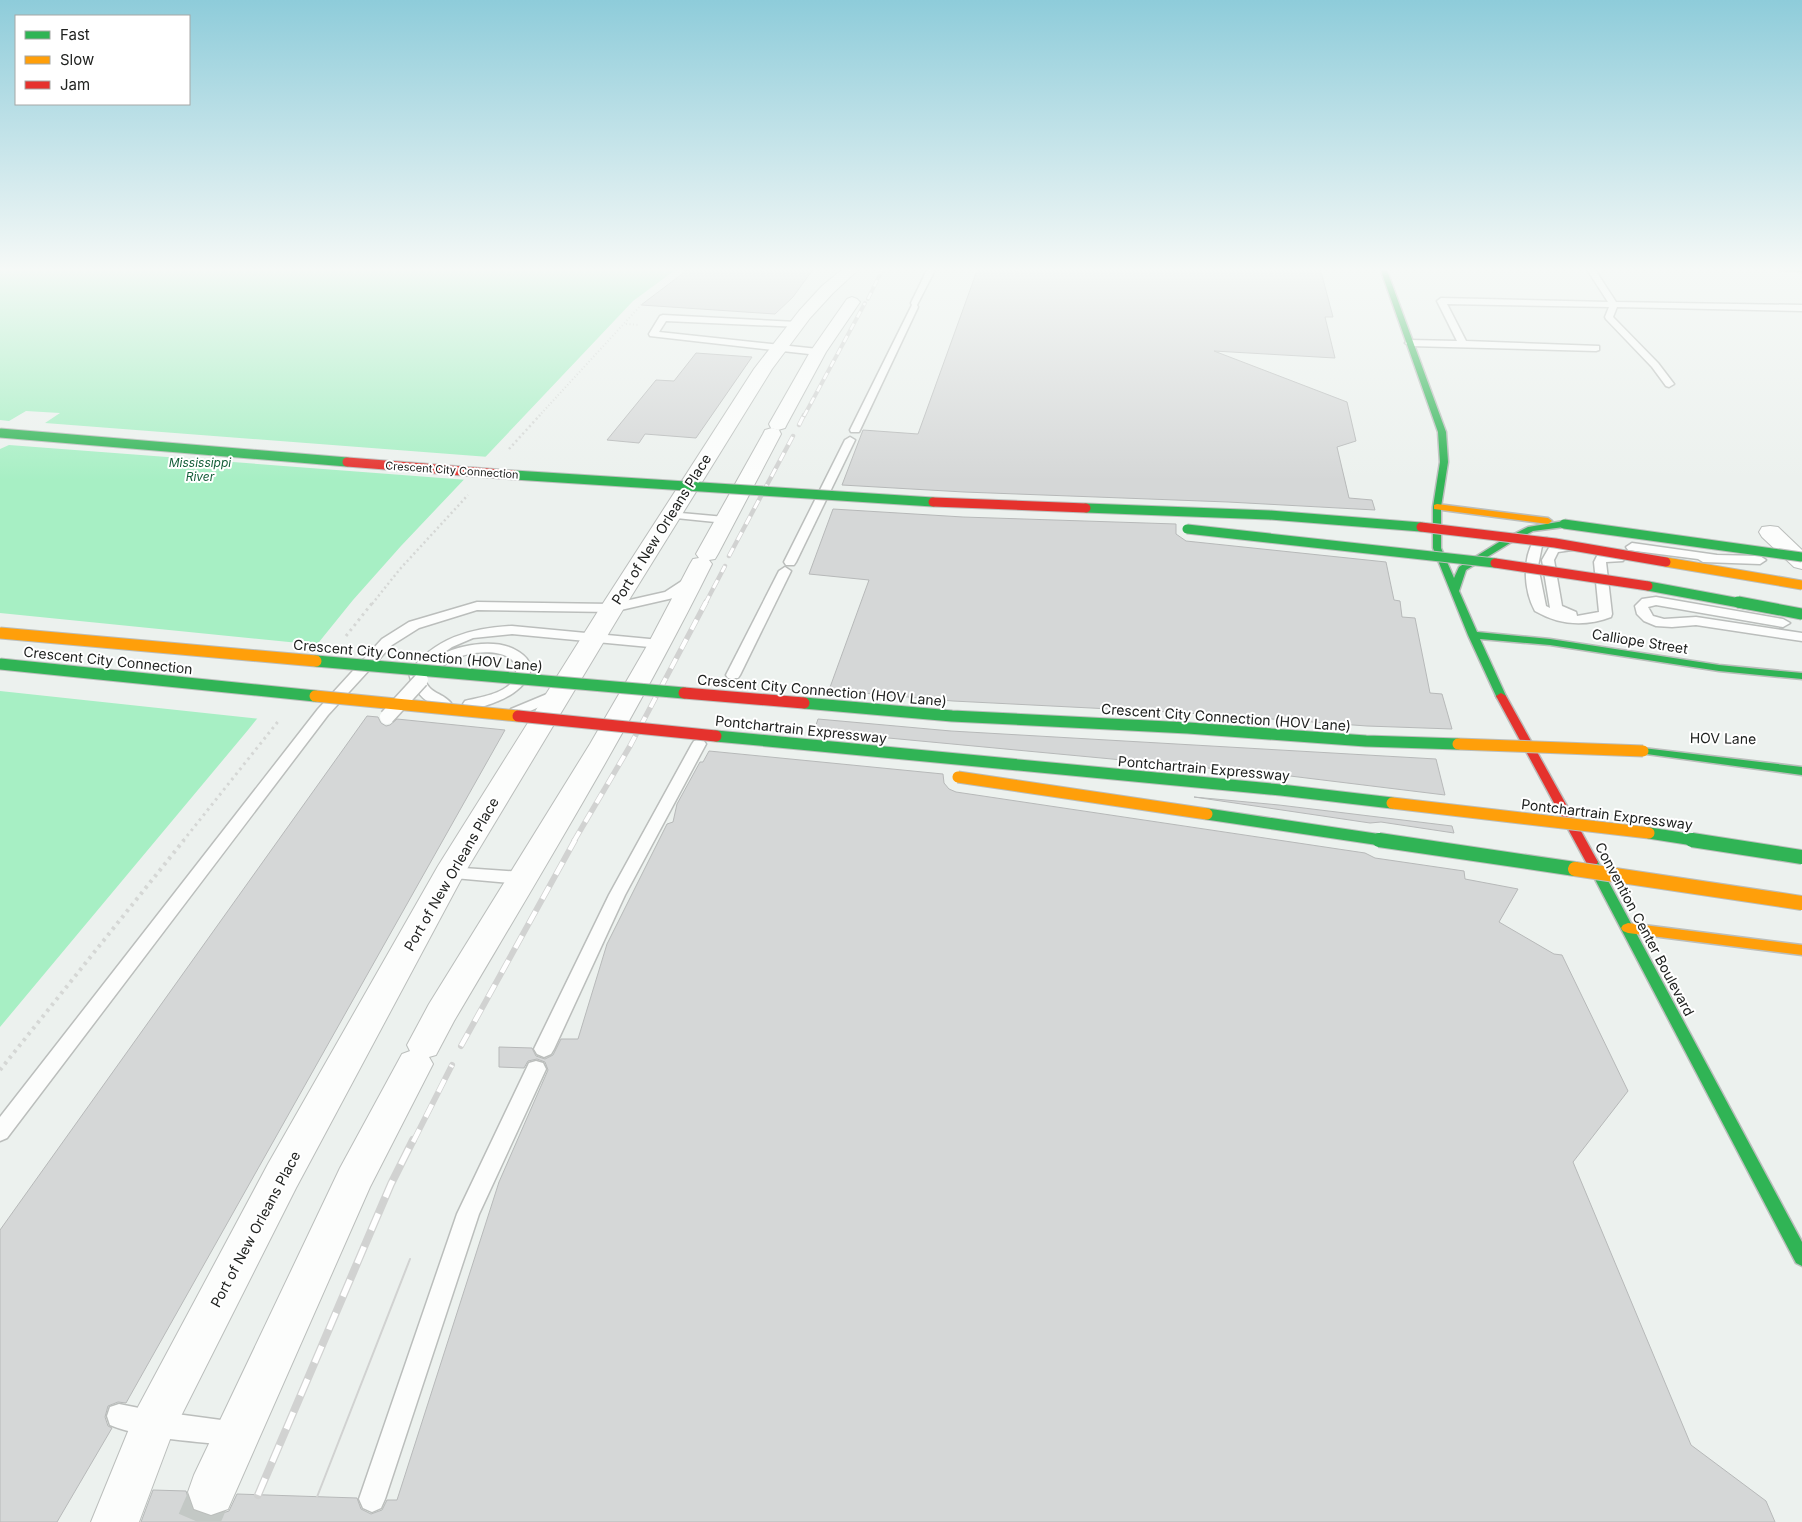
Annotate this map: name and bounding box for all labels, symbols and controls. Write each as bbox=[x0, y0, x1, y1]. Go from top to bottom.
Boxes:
legend bbox=[15, 15, 190, 105]
text: Fast bbox=[60, 25, 90, 44]
text: Slow bbox=[60, 50, 94, 69]
text: Jam bbox=[60, 75, 90, 94]
street label: Port of New Orleans Place bbox=[608, 451, 714, 607]
water label: Mississippi River bbox=[169, 455, 232, 484]
street label: Crescent City Connection bbox=[385, 458, 519, 482]
street label: Calliope Street bbox=[1591, 625, 1690, 657]
street label: Crescent City Connection (HOV Lane) bbox=[293, 636, 543, 674]
street label: Crescent City Connection bbox=[23, 643, 193, 677]
street label: Crescent City Connection (HOV Lane) bbox=[697, 671, 947, 709]
street label: Crescent City Connection (HOV Lane) bbox=[1100, 700, 1352, 734]
street label: Pontchartrain Expressway bbox=[714, 712, 888, 746]
street label: HOV Lane bbox=[1690, 729, 1756, 747]
street label: Pontchartrain Expressway bbox=[1117, 752, 1291, 784]
street label: Port of New Orleans Place bbox=[400, 794, 502, 954]
street label: Pontchartrain Expressway bbox=[1520, 795, 1694, 833]
street label: Convention Center Boulevard bbox=[1592, 839, 1698, 1019]
street label: Port of New Orleans Place bbox=[207, 1148, 303, 1310]

